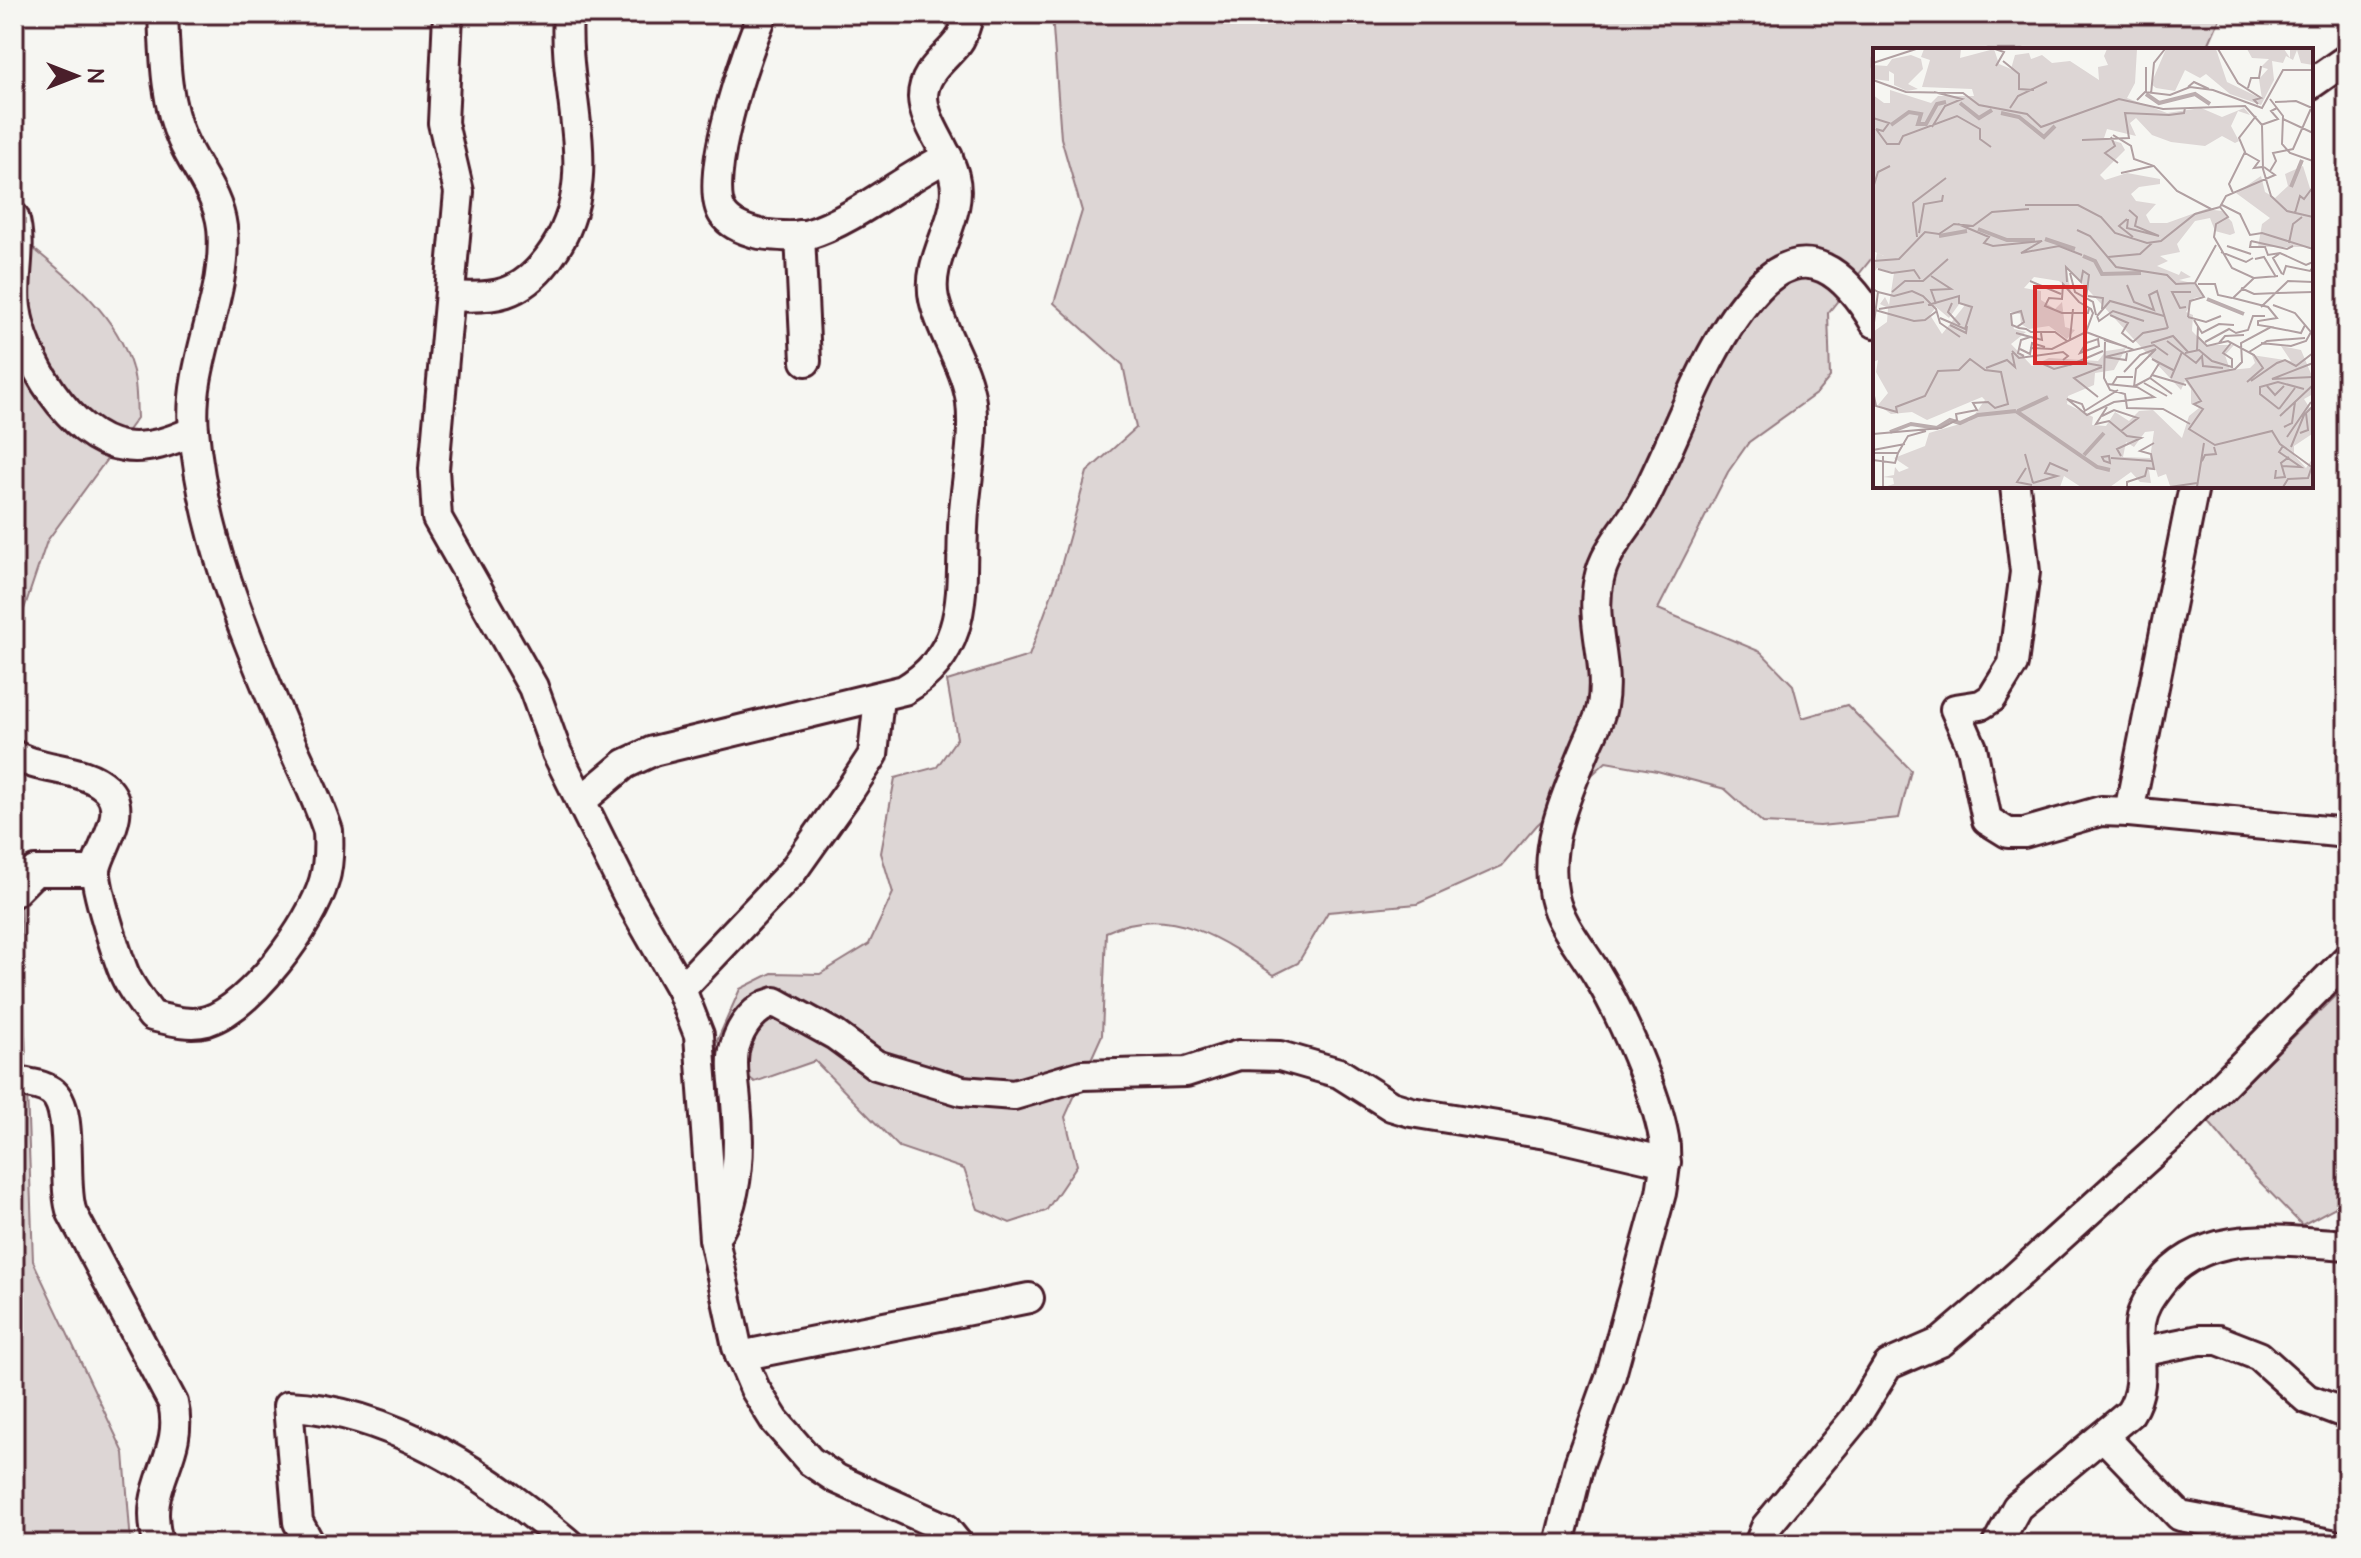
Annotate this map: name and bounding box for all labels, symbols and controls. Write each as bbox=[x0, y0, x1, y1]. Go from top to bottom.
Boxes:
north arrow bbox=[36, 36, 116, 116]
inset map bbox=[1873, 48, 2313, 488]
text: N bbox=[79, 69, 110, 83]

